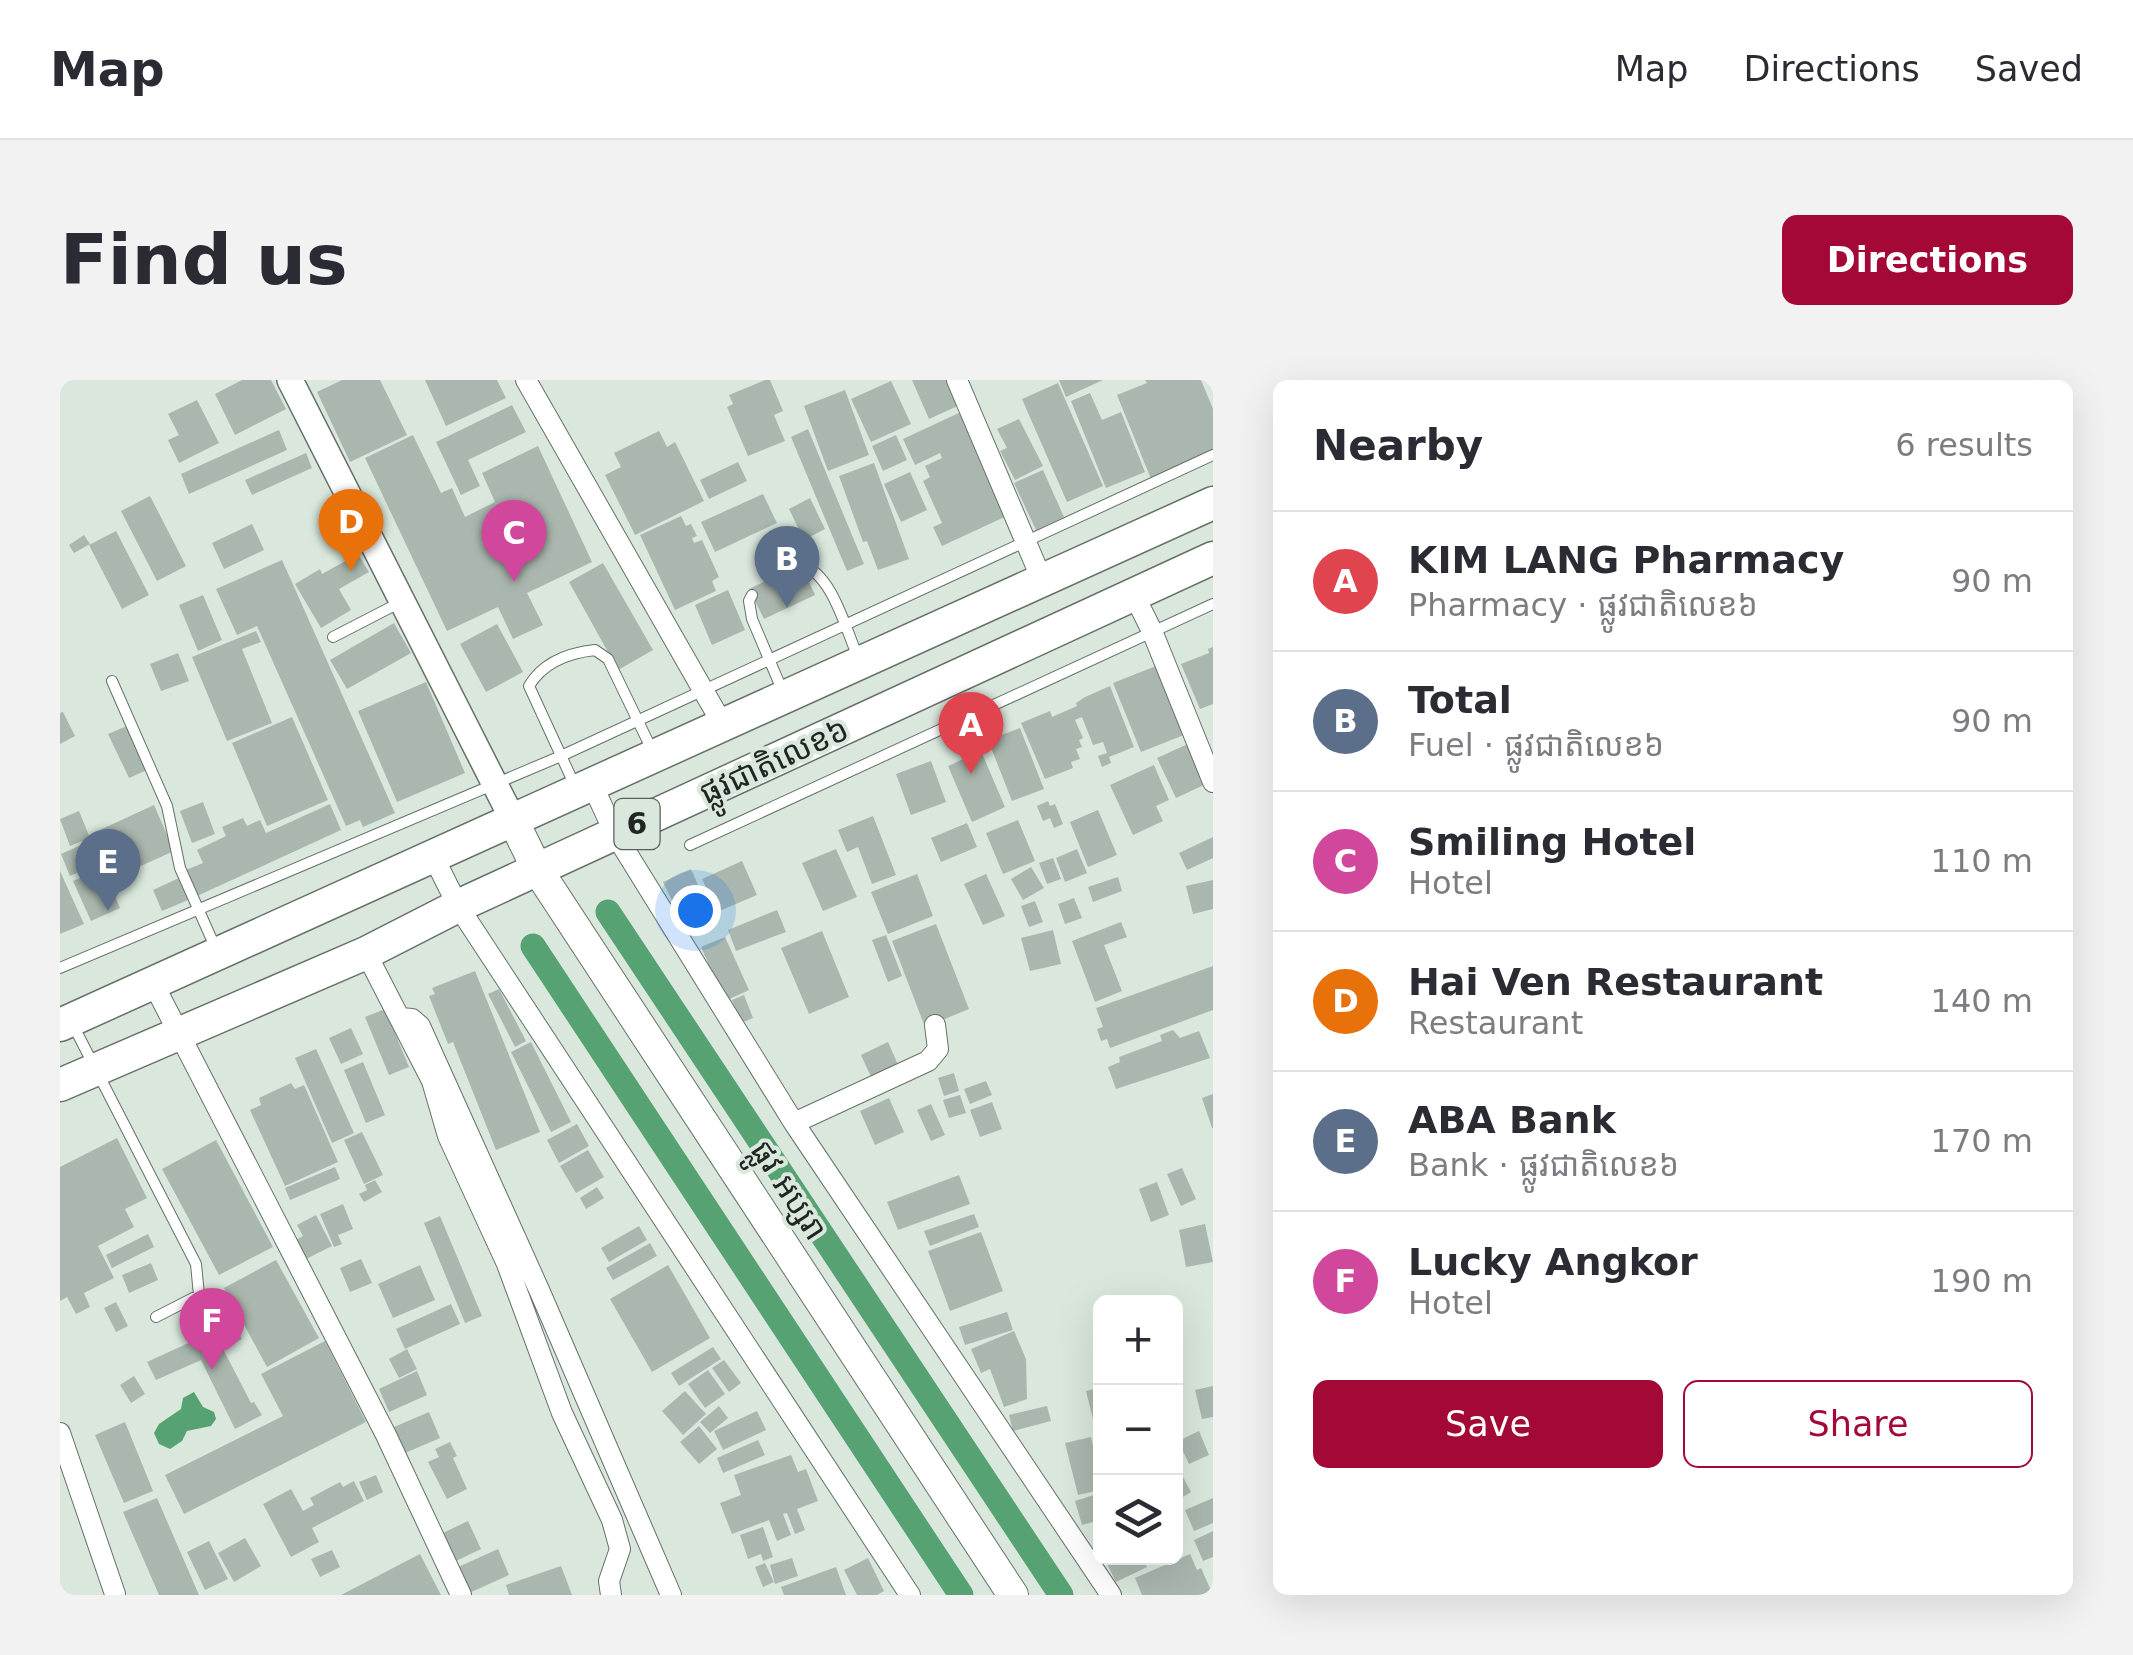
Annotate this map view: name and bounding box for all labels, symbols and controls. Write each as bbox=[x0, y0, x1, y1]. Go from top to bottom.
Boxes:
text: Map bbox=[50, 41, 165, 97]
text: Map bbox=[1615, 49, 1689, 89]
text: Directions bbox=[1744, 49, 1920, 89]
text: Saved bbox=[1975, 49, 2083, 89]
button: Directions bbox=[1782, 215, 2073, 305]
text: Find us bbox=[60, 219, 348, 301]
text: Nearby bbox=[1313, 421, 1483, 470]
text: 6 results bbox=[1895, 426, 2033, 464]
pin: D bbox=[318, 489, 384, 571]
pin: C bbox=[482, 500, 546, 582]
pin: B bbox=[754, 526, 820, 608]
text: KIM LANG Pharmacy bbox=[1408, 538, 1844, 582]
text: A bbox=[1333, 562, 1358, 600]
text: 90 m bbox=[1951, 562, 2033, 600]
text: Pharmacy · ផ្លូវជាតិលេខ៦ bbox=[1408, 586, 1758, 624]
text: Total bbox=[1408, 678, 1512, 722]
pin: A bbox=[938, 692, 1004, 774]
text: B bbox=[1333, 702, 1358, 740]
text: 90 m bbox=[1951, 702, 2033, 740]
street label: ផ្លូវជាតិលេខ៦ bbox=[693, 710, 859, 821]
text: Fuel · ផ្លូវជាតិលេខ៦ bbox=[1408, 726, 1664, 764]
road number: 6 bbox=[614, 799, 660, 849]
text: Smiling Hotel bbox=[1408, 820, 1696, 864]
pin: E bbox=[75, 828, 140, 911]
text: C bbox=[1334, 842, 1357, 880]
text: 110 m bbox=[1931, 842, 2033, 880]
text: Hotel bbox=[1408, 864, 1493, 902]
your location bbox=[670, 885, 721, 936]
text: Hai Ven Restaurant bbox=[1408, 960, 1823, 1004]
text: D bbox=[1332, 982, 1359, 1020]
text: 140 m bbox=[1931, 982, 2033, 1020]
text: Restaurant bbox=[1408, 1004, 1583, 1042]
text: ABA Bank bbox=[1408, 1098, 1616, 1142]
text: E bbox=[1335, 1122, 1356, 1160]
text: 170 m bbox=[1931, 1122, 2033, 1160]
street label: ផ្លូវ អប្សរា bbox=[735, 1133, 835, 1252]
text: Bank · ផ្លូវជាតិលេខ៦ bbox=[1408, 1146, 1679, 1184]
text: Lucky Angkor bbox=[1408, 1240, 1698, 1284]
text: F bbox=[1335, 1262, 1356, 1300]
text: 190 m bbox=[1931, 1262, 2033, 1300]
text: Hotel bbox=[1408, 1284, 1493, 1322]
pin: F bbox=[180, 1288, 244, 1370]
map controls bbox=[1093, 1295, 1183, 1565]
button: + bbox=[1093, 1295, 1183, 1385]
button: Save bbox=[1313, 1380, 1663, 1468]
button: Share bbox=[1683, 1380, 2033, 1468]
button: − bbox=[1093, 1385, 1183, 1475]
button: layers bbox=[1093, 1475, 1183, 1565]

